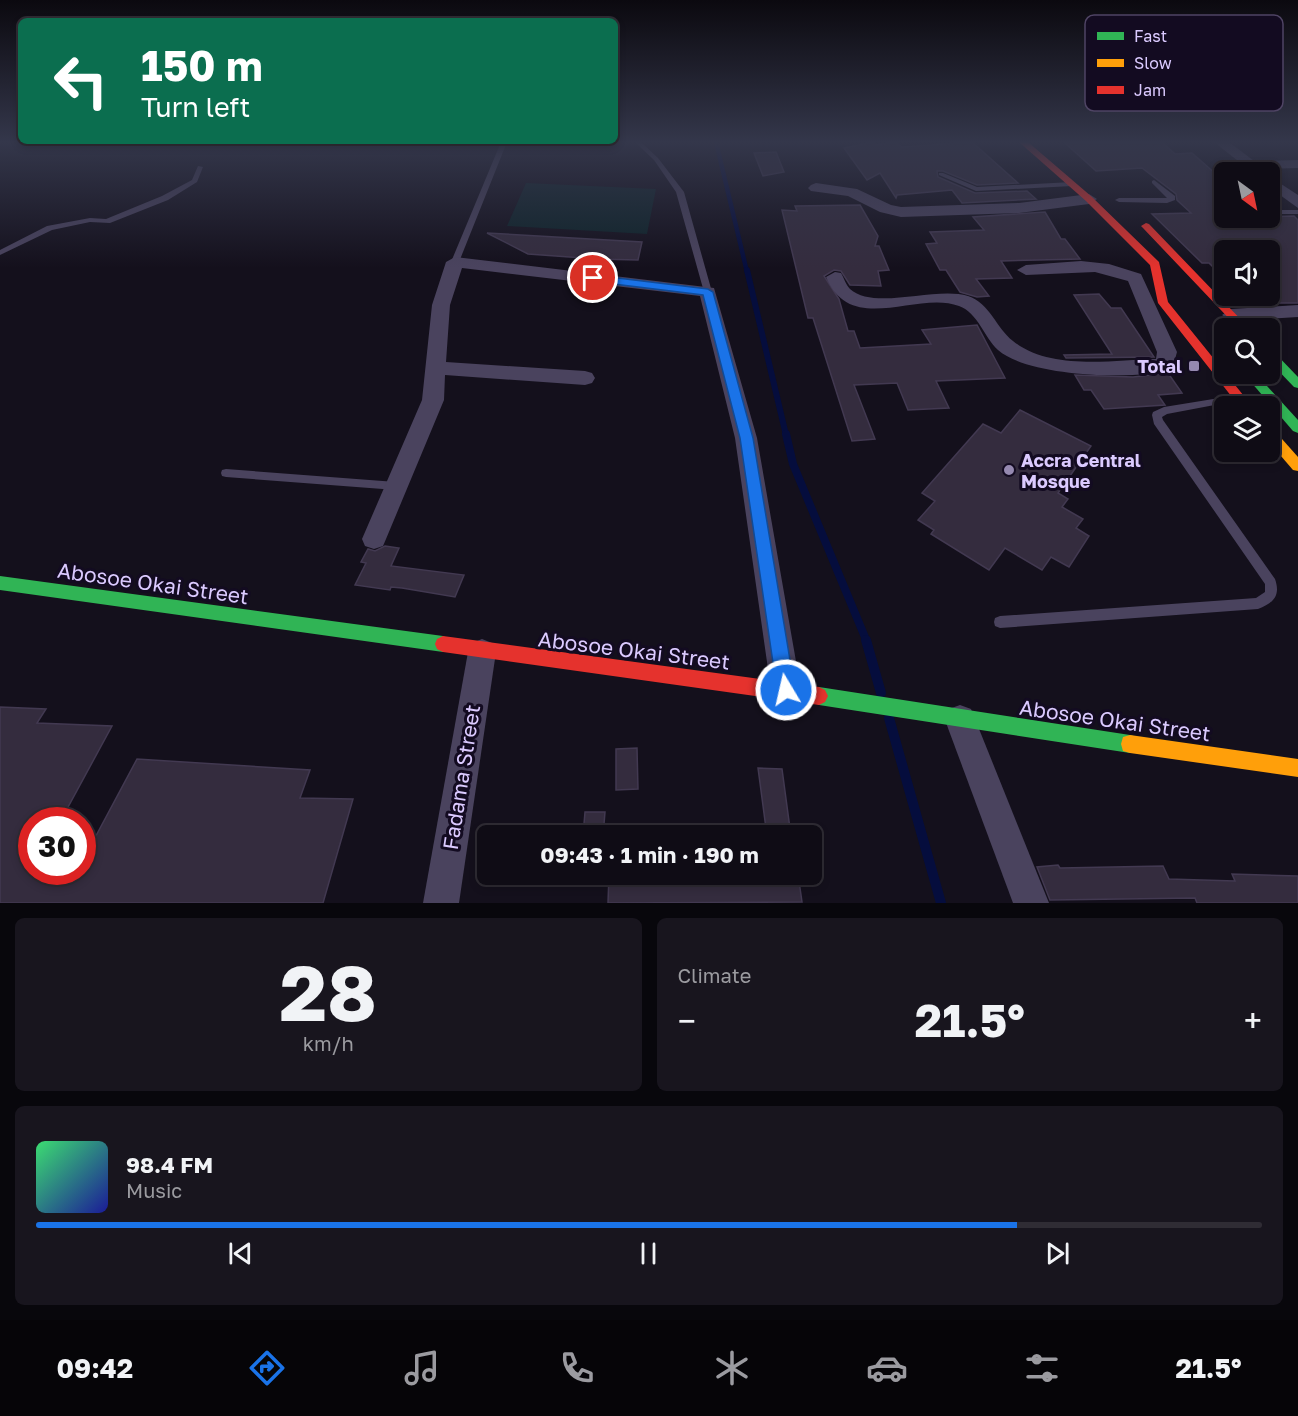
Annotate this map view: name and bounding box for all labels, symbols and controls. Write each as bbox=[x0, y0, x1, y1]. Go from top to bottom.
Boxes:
legend bbox=[1085, 15, 1283, 111]
text: Fast bbox=[1134, 26, 1167, 46]
text: 150 m bbox=[141, 40, 263, 90]
icon: left bbox=[42, 42, 120, 120]
text: Slow bbox=[1134, 53, 1172, 73]
text: Jam bbox=[1134, 80, 1166, 100]
text: Turn left bbox=[141, 91, 250, 123]
north arrow bbox=[1214, 162, 1280, 228]
map controls bbox=[1214, 162, 1280, 462]
button: sound bbox=[1214, 240, 1280, 306]
pin bbox=[567, 252, 618, 303]
icon: arrive bbox=[576, 261, 609, 294]
button: search bbox=[1214, 318, 1280, 384]
place label: Total bbox=[1137, 355, 1182, 377]
marker: Total bbox=[1187, 359, 1201, 373]
button: layers bbox=[1214, 396, 1280, 462]
place label: Accra Central Mosque bbox=[1021, 449, 1141, 492]
marker: Accra Central Mosque bbox=[1002, 463, 1016, 477]
street label: Abosoe Okai Street bbox=[56, 557, 250, 609]
street label: Abosoe Okai Street bbox=[537, 625, 731, 675]
position arrow bbox=[754, 658, 818, 722]
street label: Abosoe Okai Street bbox=[1018, 694, 1212, 746]
street label: Fadama Street bbox=[437, 703, 485, 851]
speed limit sign: 30 bbox=[18, 807, 96, 885]
text: 09:43 · 1 min · 190 m bbox=[540, 841, 759, 868]
text: 28 bbox=[279, 945, 377, 1038]
text: Climate bbox=[678, 963, 751, 987]
text: 21.5° bbox=[915, 993, 1025, 1047]
text: − bbox=[678, 1001, 696, 1040]
text: + bbox=[1244, 1001, 1262, 1040]
text: km/h bbox=[303, 1031, 354, 1055]
text: 98.4 FM bbox=[126, 1151, 213, 1178]
text: Music bbox=[126, 1178, 182, 1202]
icon: previous bbox=[224, 1237, 257, 1270]
icon: pause bbox=[632, 1237, 665, 1270]
icon: next bbox=[1041, 1237, 1074, 1270]
icon: directions bbox=[246, 1347, 288, 1389]
icon: music bbox=[401, 1347, 443, 1389]
icon: phone bbox=[556, 1347, 598, 1389]
icon: climate bbox=[711, 1347, 753, 1389]
icon: car bbox=[866, 1347, 908, 1389]
icon: filters bbox=[1021, 1347, 1063, 1389]
text: 09:42 bbox=[56, 1352, 133, 1384]
text: 21.5° bbox=[1175, 1352, 1242, 1384]

